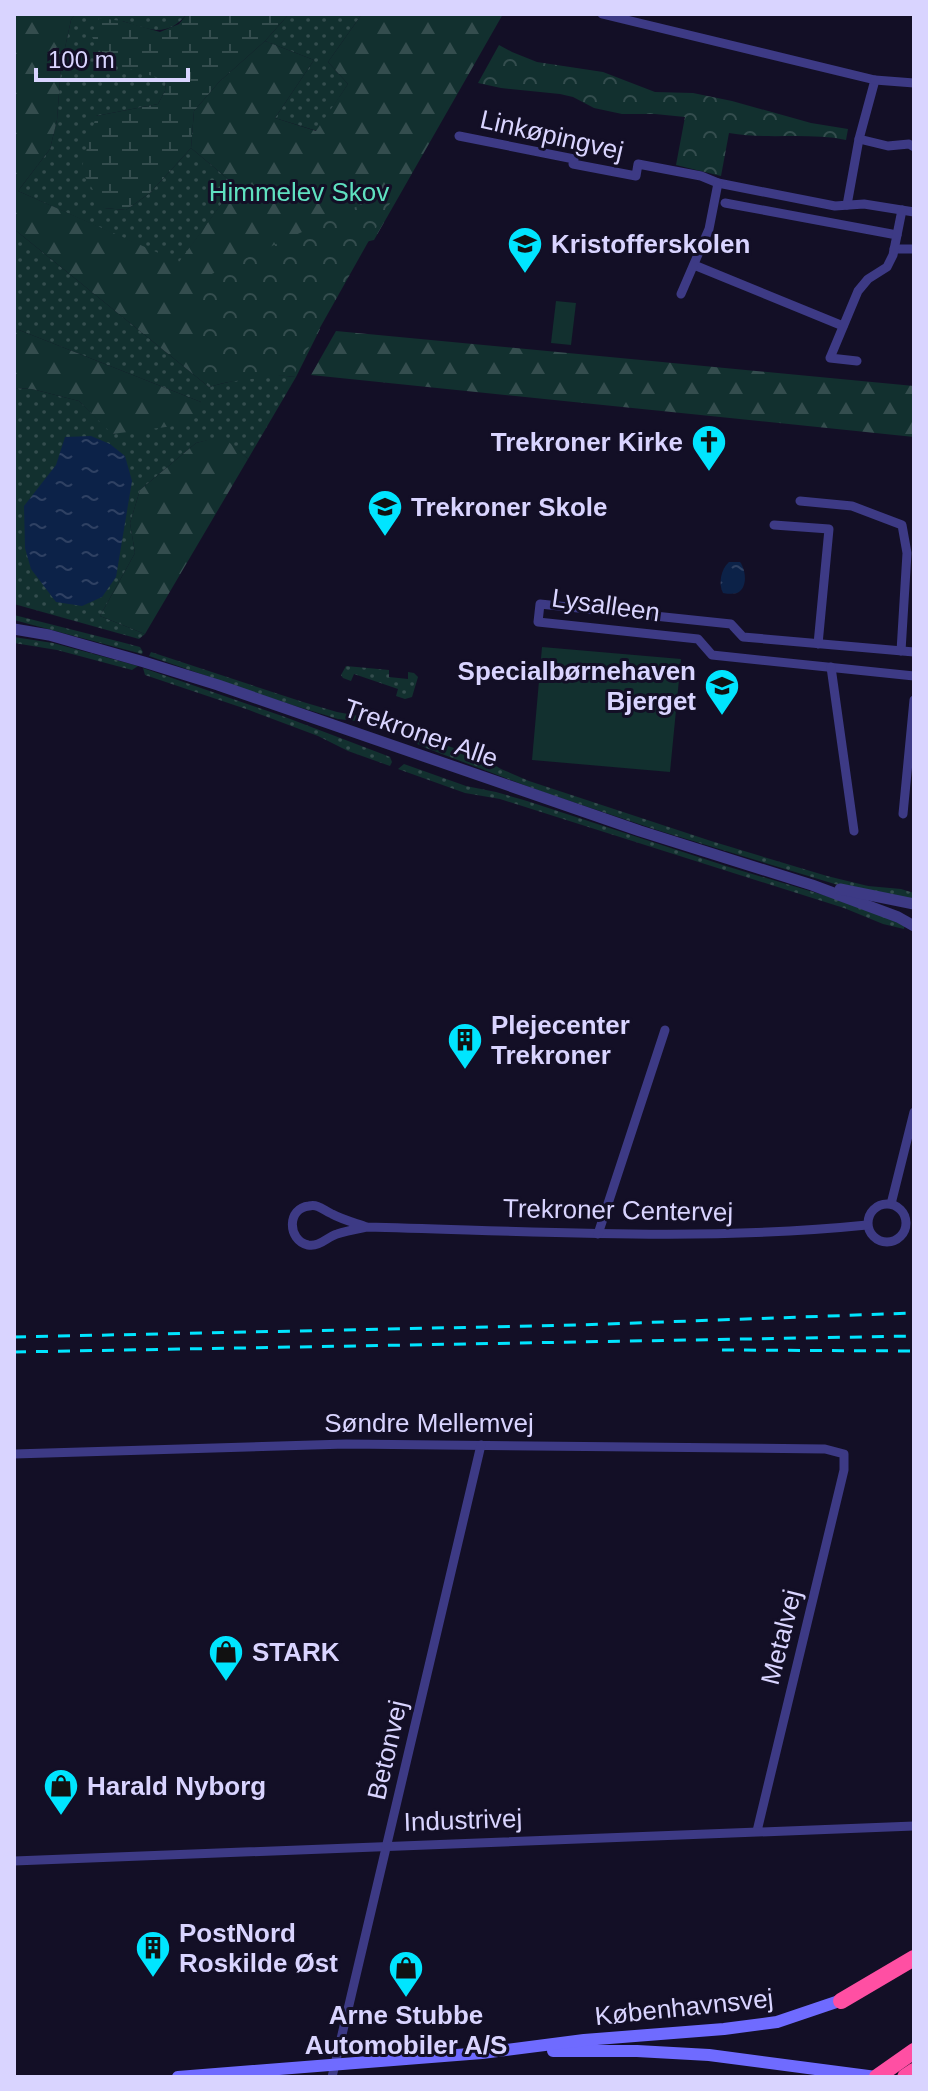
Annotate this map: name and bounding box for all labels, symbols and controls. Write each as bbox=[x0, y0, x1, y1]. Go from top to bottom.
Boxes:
scale bar bbox=[36, 32, 188, 82]
text: 100 m bbox=[48, 46, 115, 73]
street label: Linkøpingvej bbox=[478, 104, 626, 166]
park label: Himmelev Skov bbox=[209, 177, 389, 207]
school or university icon: Kristofferskolen bbox=[506, 225, 544, 275]
place label: Kristofferskolen bbox=[551, 229, 750, 259]
church icon: Trekroner Kirke bbox=[690, 423, 728, 473]
place label: Trekroner Kirke bbox=[491, 427, 683, 457]
school or university icon: Trekroner Skole bbox=[366, 488, 404, 538]
place label: Trekroner Skole bbox=[411, 492, 608, 522]
street label: Lysalleen bbox=[550, 583, 662, 627]
place label: Specialbørnehaven Bjerget bbox=[458, 656, 696, 716]
school or university icon: Specialbørnehaven Bjerget bbox=[703, 667, 741, 717]
street label: Trekroner Alle bbox=[340, 693, 502, 773]
place label: Plejecenter Trekroner bbox=[491, 1010, 630, 1070]
building icon: Plejecenter Trekroner bbox=[446, 1021, 484, 1071]
street label: Trekroner Centervej bbox=[503, 1193, 733, 1227]
street label: Søndre Mellemvej bbox=[324, 1408, 534, 1438]
street label: Metalvej bbox=[755, 1586, 807, 1688]
shop icon: STARK bbox=[207, 1633, 245, 1683]
place label: STARK bbox=[252, 1637, 340, 1667]
street label: Betonvej bbox=[361, 1697, 413, 1803]
shop icon: Harald Nyborg bbox=[42, 1767, 80, 1817]
place label: Harald Nyborg bbox=[87, 1771, 266, 1801]
street label: Industrivej bbox=[403, 1803, 523, 1837]
place label: PostNord Roskilde Øst bbox=[179, 1918, 338, 1978]
building icon: PostNord Roskilde Øst bbox=[134, 1929, 172, 1979]
shop icon: Arne Stubbe Automobiler A/S bbox=[387, 1949, 425, 1999]
street label: Københavnsvej bbox=[593, 1983, 775, 2031]
place label: Arne Stubbe Automobiler A/S bbox=[305, 2000, 507, 2060]

